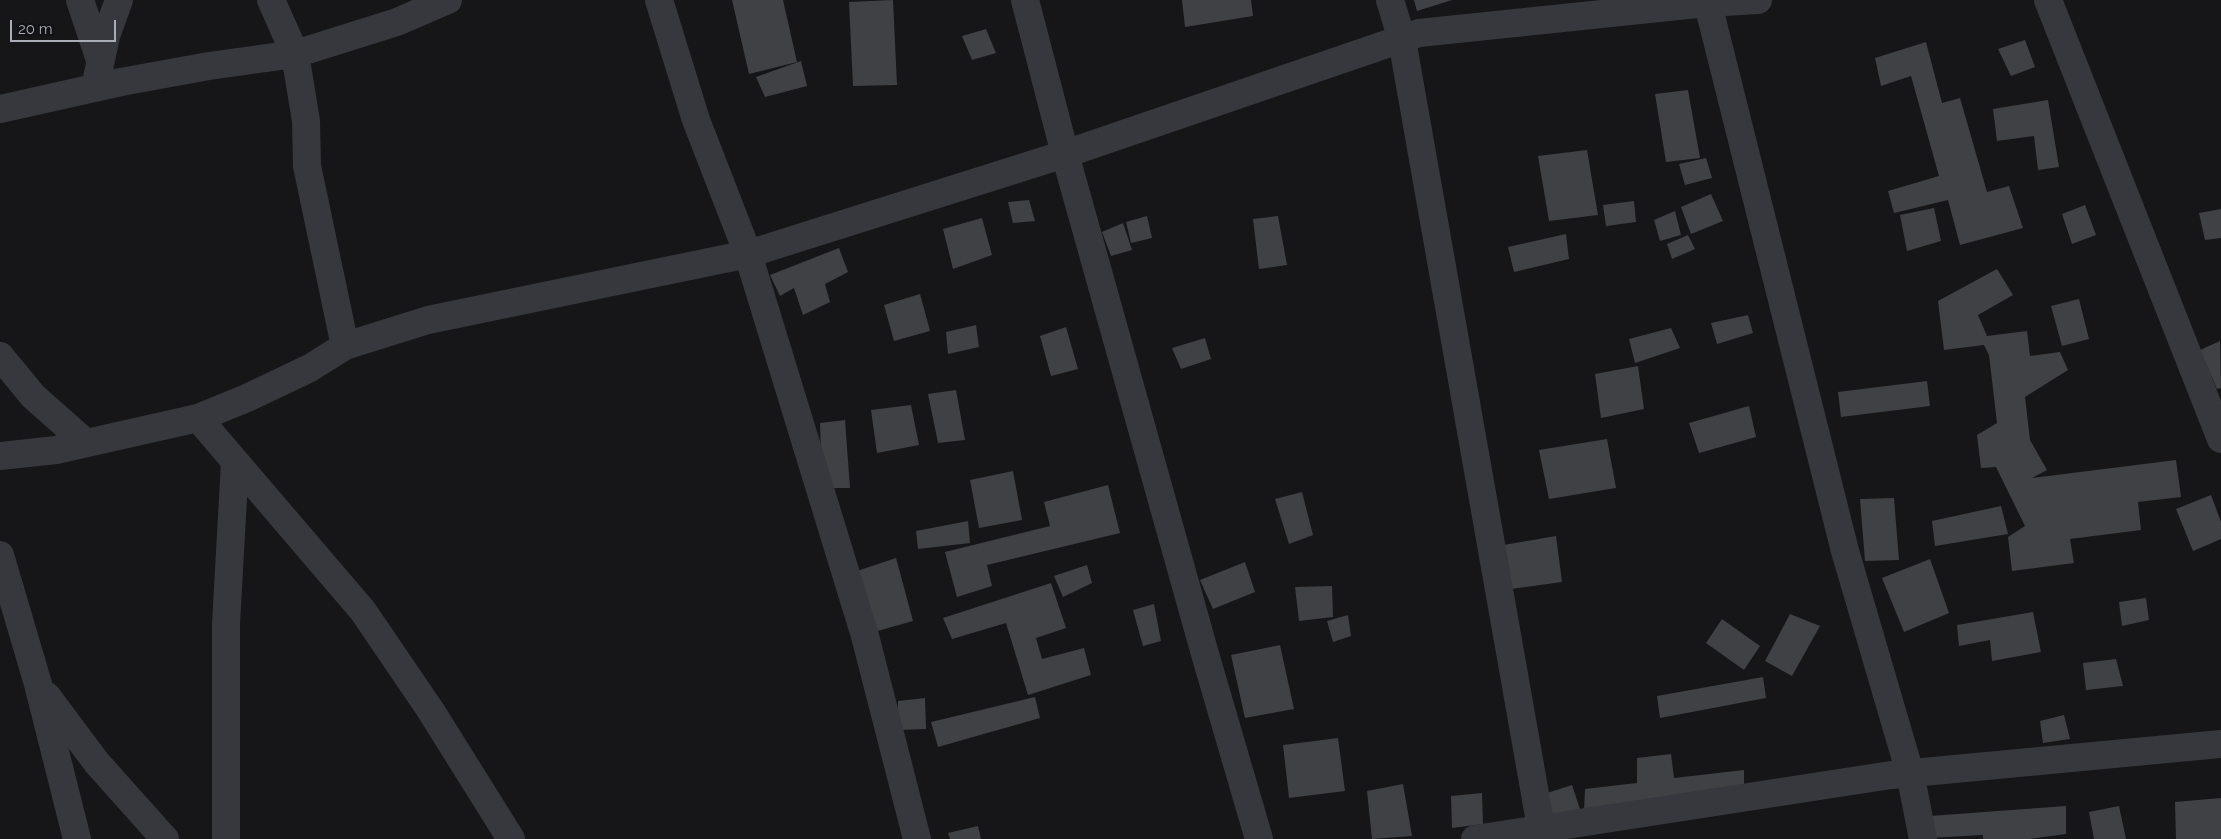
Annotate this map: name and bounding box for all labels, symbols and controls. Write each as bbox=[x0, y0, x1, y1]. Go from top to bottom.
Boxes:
scale bar bbox=[12, 10, 119, 42]
text: 20 m bbox=[18, 20, 53, 38]

